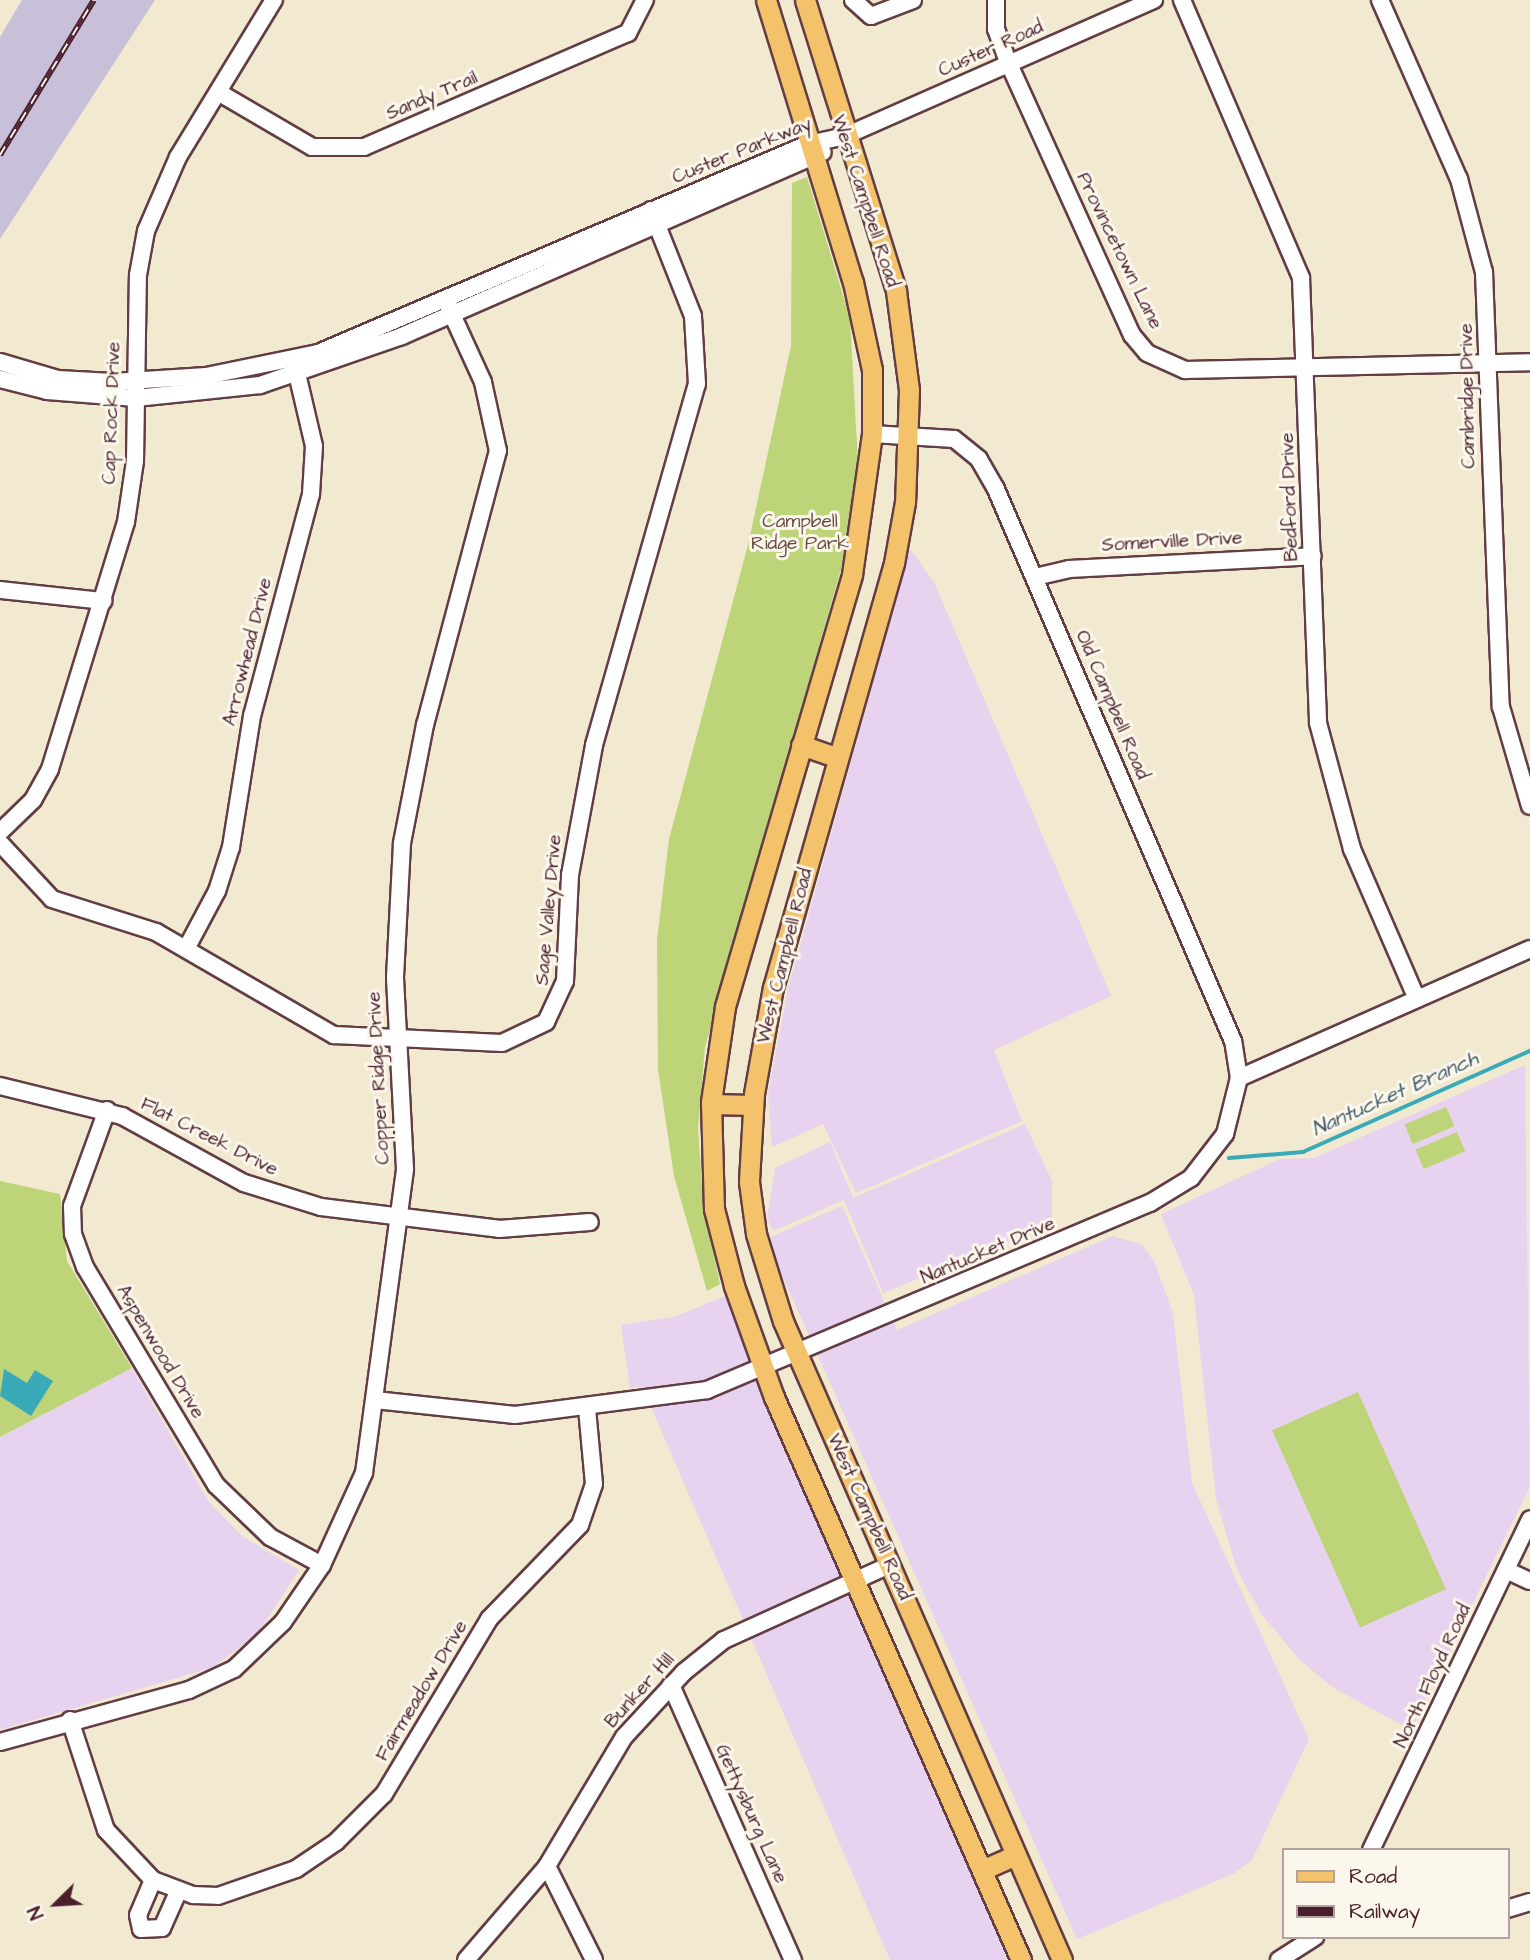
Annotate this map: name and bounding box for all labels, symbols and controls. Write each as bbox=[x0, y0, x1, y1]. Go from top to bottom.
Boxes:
street label: Custer Road bbox=[935, 16, 1047, 82]
street label: Sandy Trail bbox=[383, 67, 481, 125]
street label: West Campbell Road bbox=[826, 112, 904, 290]
street label: Custer Parkway bbox=[669, 113, 815, 189]
street label: Provincetown Lane bbox=[1071, 169, 1167, 333]
street label: Cambridge Drive bbox=[1455, 323, 1481, 469]
street label: Cap Rock Drive bbox=[98, 341, 126, 485]
street label: Bedford Drive bbox=[1276, 432, 1304, 562]
park label: Campbell Ridge Park bbox=[751, 511, 849, 555]
street label: Somerville Drive bbox=[1101, 527, 1243, 557]
street label: Arrowhead Drive bbox=[219, 576, 277, 728]
street label: Old Campbell Road bbox=[1070, 627, 1154, 783]
street label: Sage Valley Drive bbox=[531, 834, 567, 986]
street label: West Campbell Road bbox=[752, 866, 818, 1046]
street label: Copper Ridge Drive bbox=[363, 991, 395, 1165]
water label: Nantucket Branch bbox=[1308, 1046, 1482, 1142]
street label: Flat Creek Drive bbox=[137, 1093, 281, 1181]
street label: Nantucket Drive bbox=[918, 1212, 1058, 1290]
street label: Aspenwood Drive bbox=[111, 1281, 209, 1423]
street label: West Campbell Road bbox=[822, 1430, 916, 1604]
street label: North Floyd Road bbox=[1390, 1600, 1476, 1752]
street label: Fairmeadow Drive bbox=[371, 1617, 473, 1765]
street label: Bunker Hill bbox=[600, 1649, 680, 1733]
street label: Gettysburg Lane bbox=[710, 1741, 792, 1887]
legend bbox=[1282, 1848, 1509, 1939]
text: Road bbox=[1349, 1862, 1397, 1891]
north arrow bbox=[21, 1869, 91, 1939]
text: Railway bbox=[1349, 1897, 1420, 1926]
text: N bbox=[22, 1902, 51, 1924]

